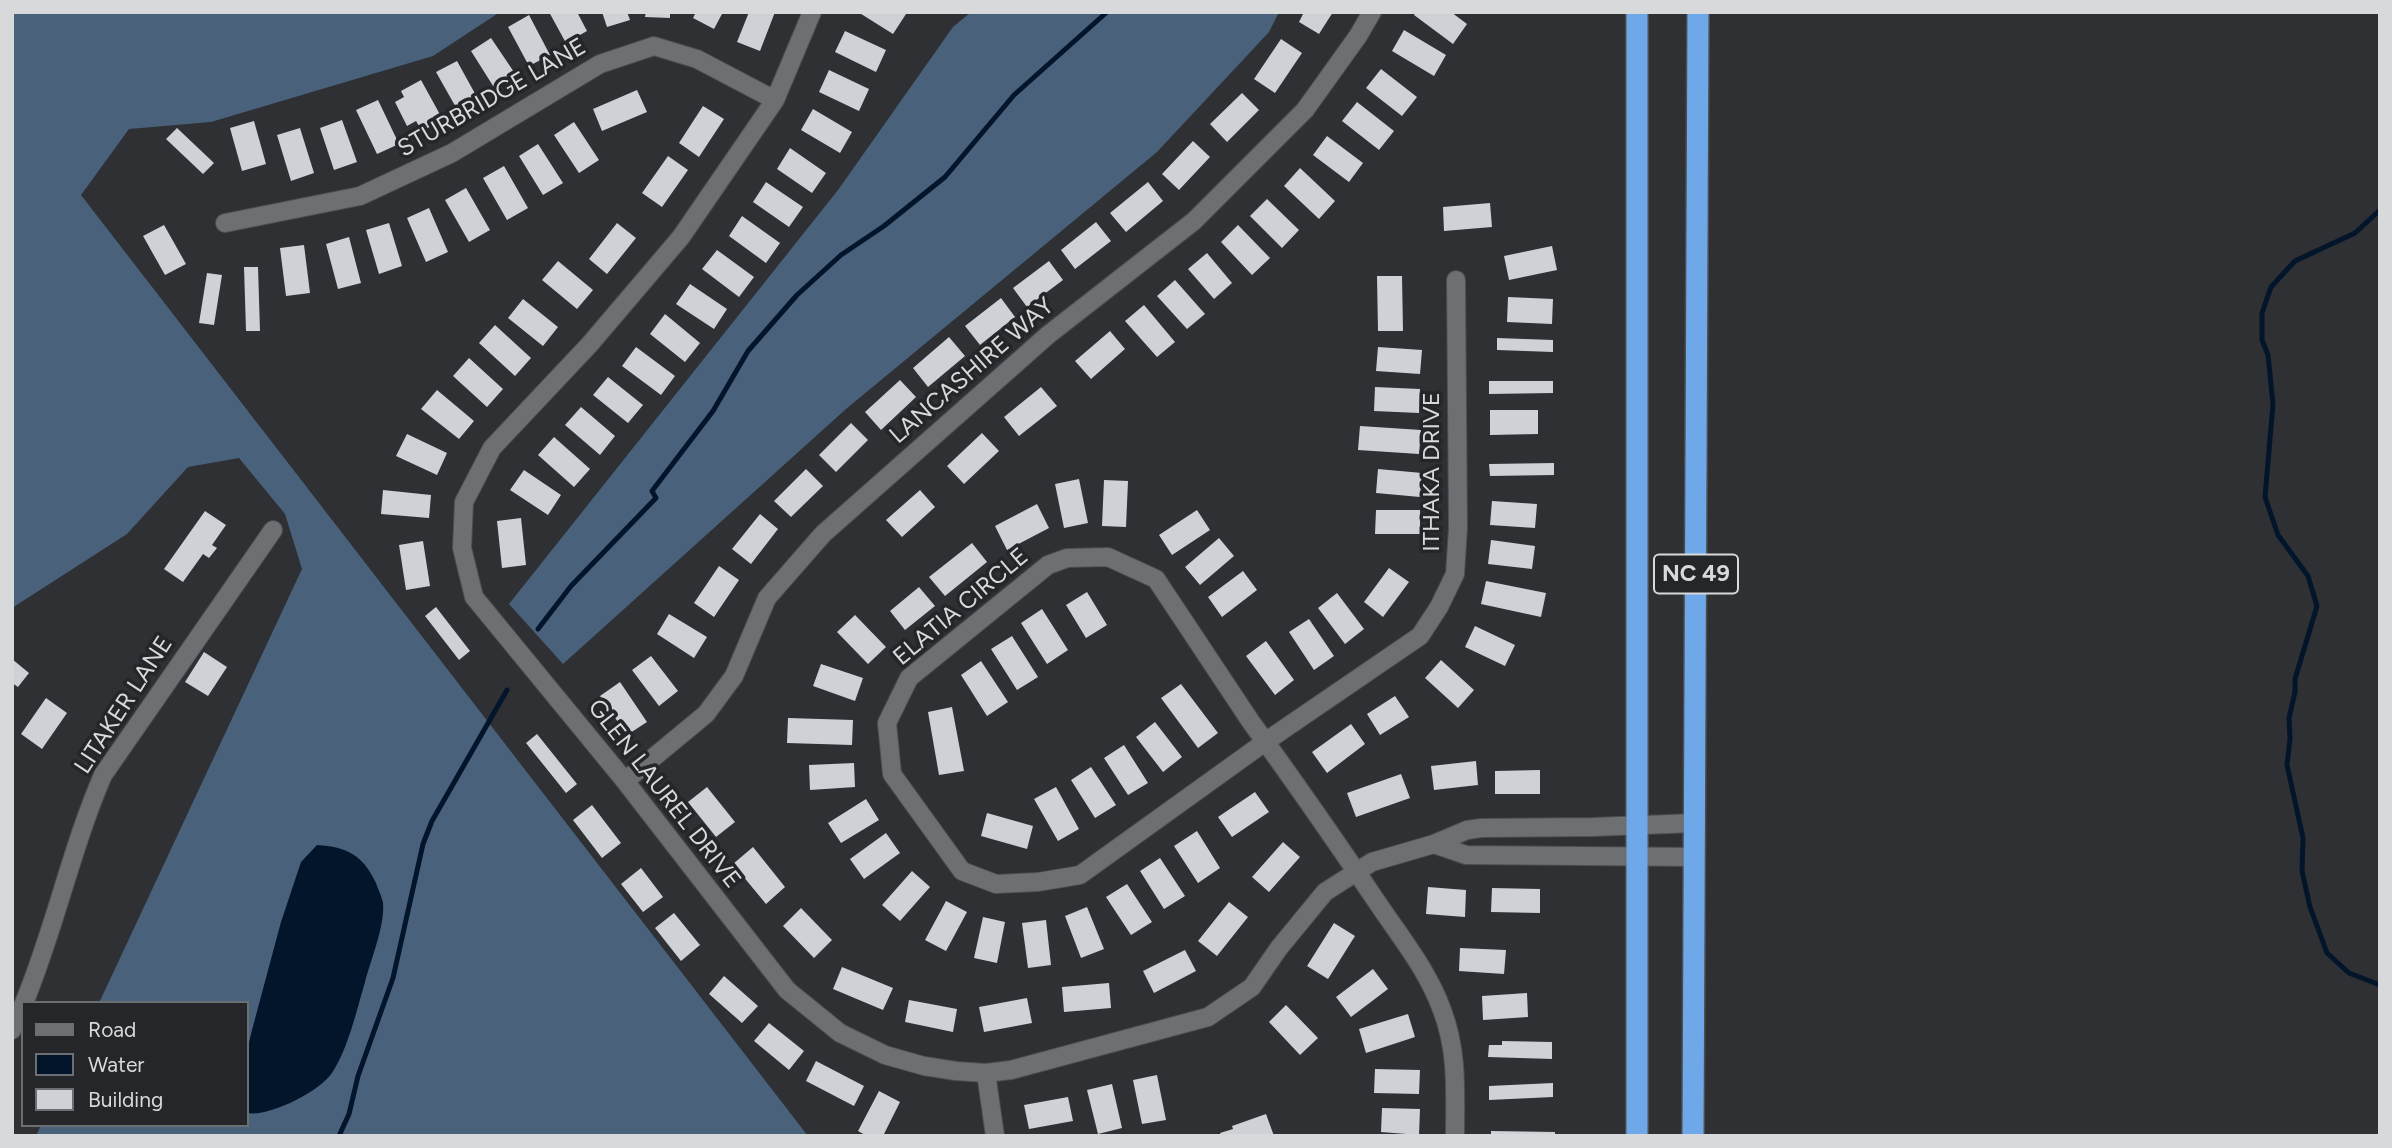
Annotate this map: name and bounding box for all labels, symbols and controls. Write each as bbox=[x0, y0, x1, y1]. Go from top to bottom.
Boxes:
street label: STURBRIDGE LANE bbox=[393, 32, 591, 164]
street label: LANCASHIRE WAY bbox=[884, 292, 1060, 450]
street label: ITHAKA DRIVE bbox=[1418, 392, 1446, 552]
street label: ELATIA CIRCLE bbox=[888, 542, 1034, 672]
road number: NC 49 bbox=[1654, 554, 1738, 594]
street label: LITAKER LANE bbox=[69, 631, 179, 779]
street label: GLEN LAUREL DRIVE bbox=[581, 694, 747, 894]
legend bbox=[21, 1001, 248, 1127]
text: Road bbox=[88, 1017, 136, 1042]
text: Water bbox=[88, 1052, 144, 1077]
text: Building bbox=[88, 1087, 163, 1112]

